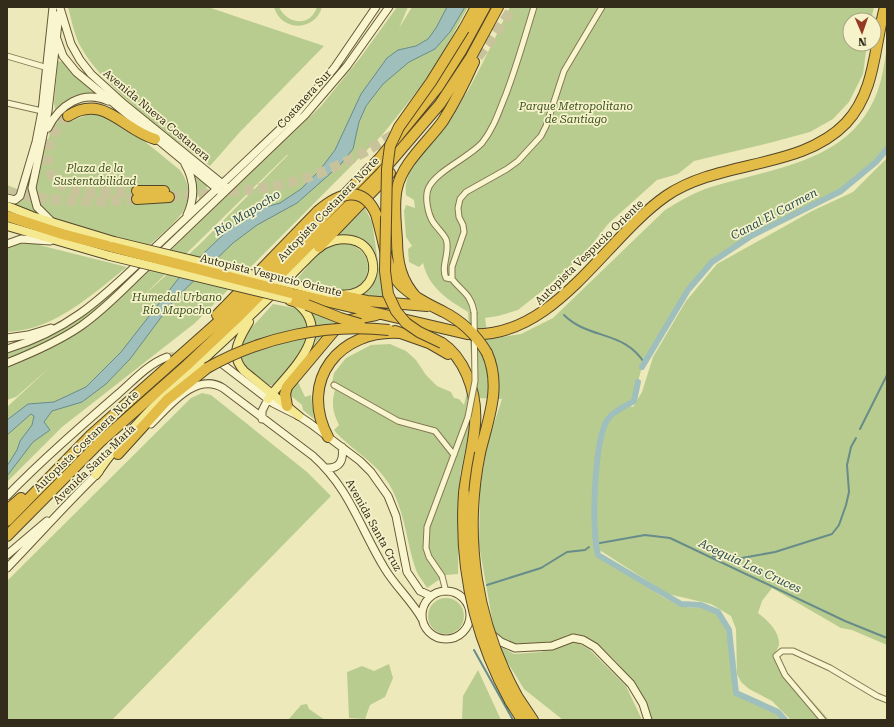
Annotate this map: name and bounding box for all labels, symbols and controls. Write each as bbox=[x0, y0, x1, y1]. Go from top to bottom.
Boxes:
north arrow bbox=[842, 12, 882, 52]
text: N bbox=[857, 35, 867, 48]
street label: Avenida Nueva Costanera bbox=[100, 67, 213, 164]
street label: Costanera Sur bbox=[275, 67, 334, 131]
park label: Parque Metropolitano de Santiago bbox=[518, 100, 633, 126]
street label: Autopista Costanera Norte bbox=[275, 154, 382, 264]
park label: Plaza de la Sustentabilidad bbox=[53, 162, 136, 188]
water label: Canal El Carmen bbox=[728, 185, 820, 243]
water label: Río Mapocho bbox=[210, 187, 283, 239]
street label: Autopista Vespucio Oriente bbox=[533, 197, 646, 308]
street label: Autopista Vespucio Oriente bbox=[199, 252, 343, 299]
park label: Humedal Urbano Río Mapocho bbox=[131, 291, 222, 317]
street label: Autopista Costanera Norte bbox=[31, 388, 141, 495]
street label: Avenida Santa María bbox=[51, 422, 138, 507]
street label: Avenida Santa Cruz bbox=[343, 477, 404, 574]
water label: Acequia Las Cruces bbox=[696, 536, 804, 596]

